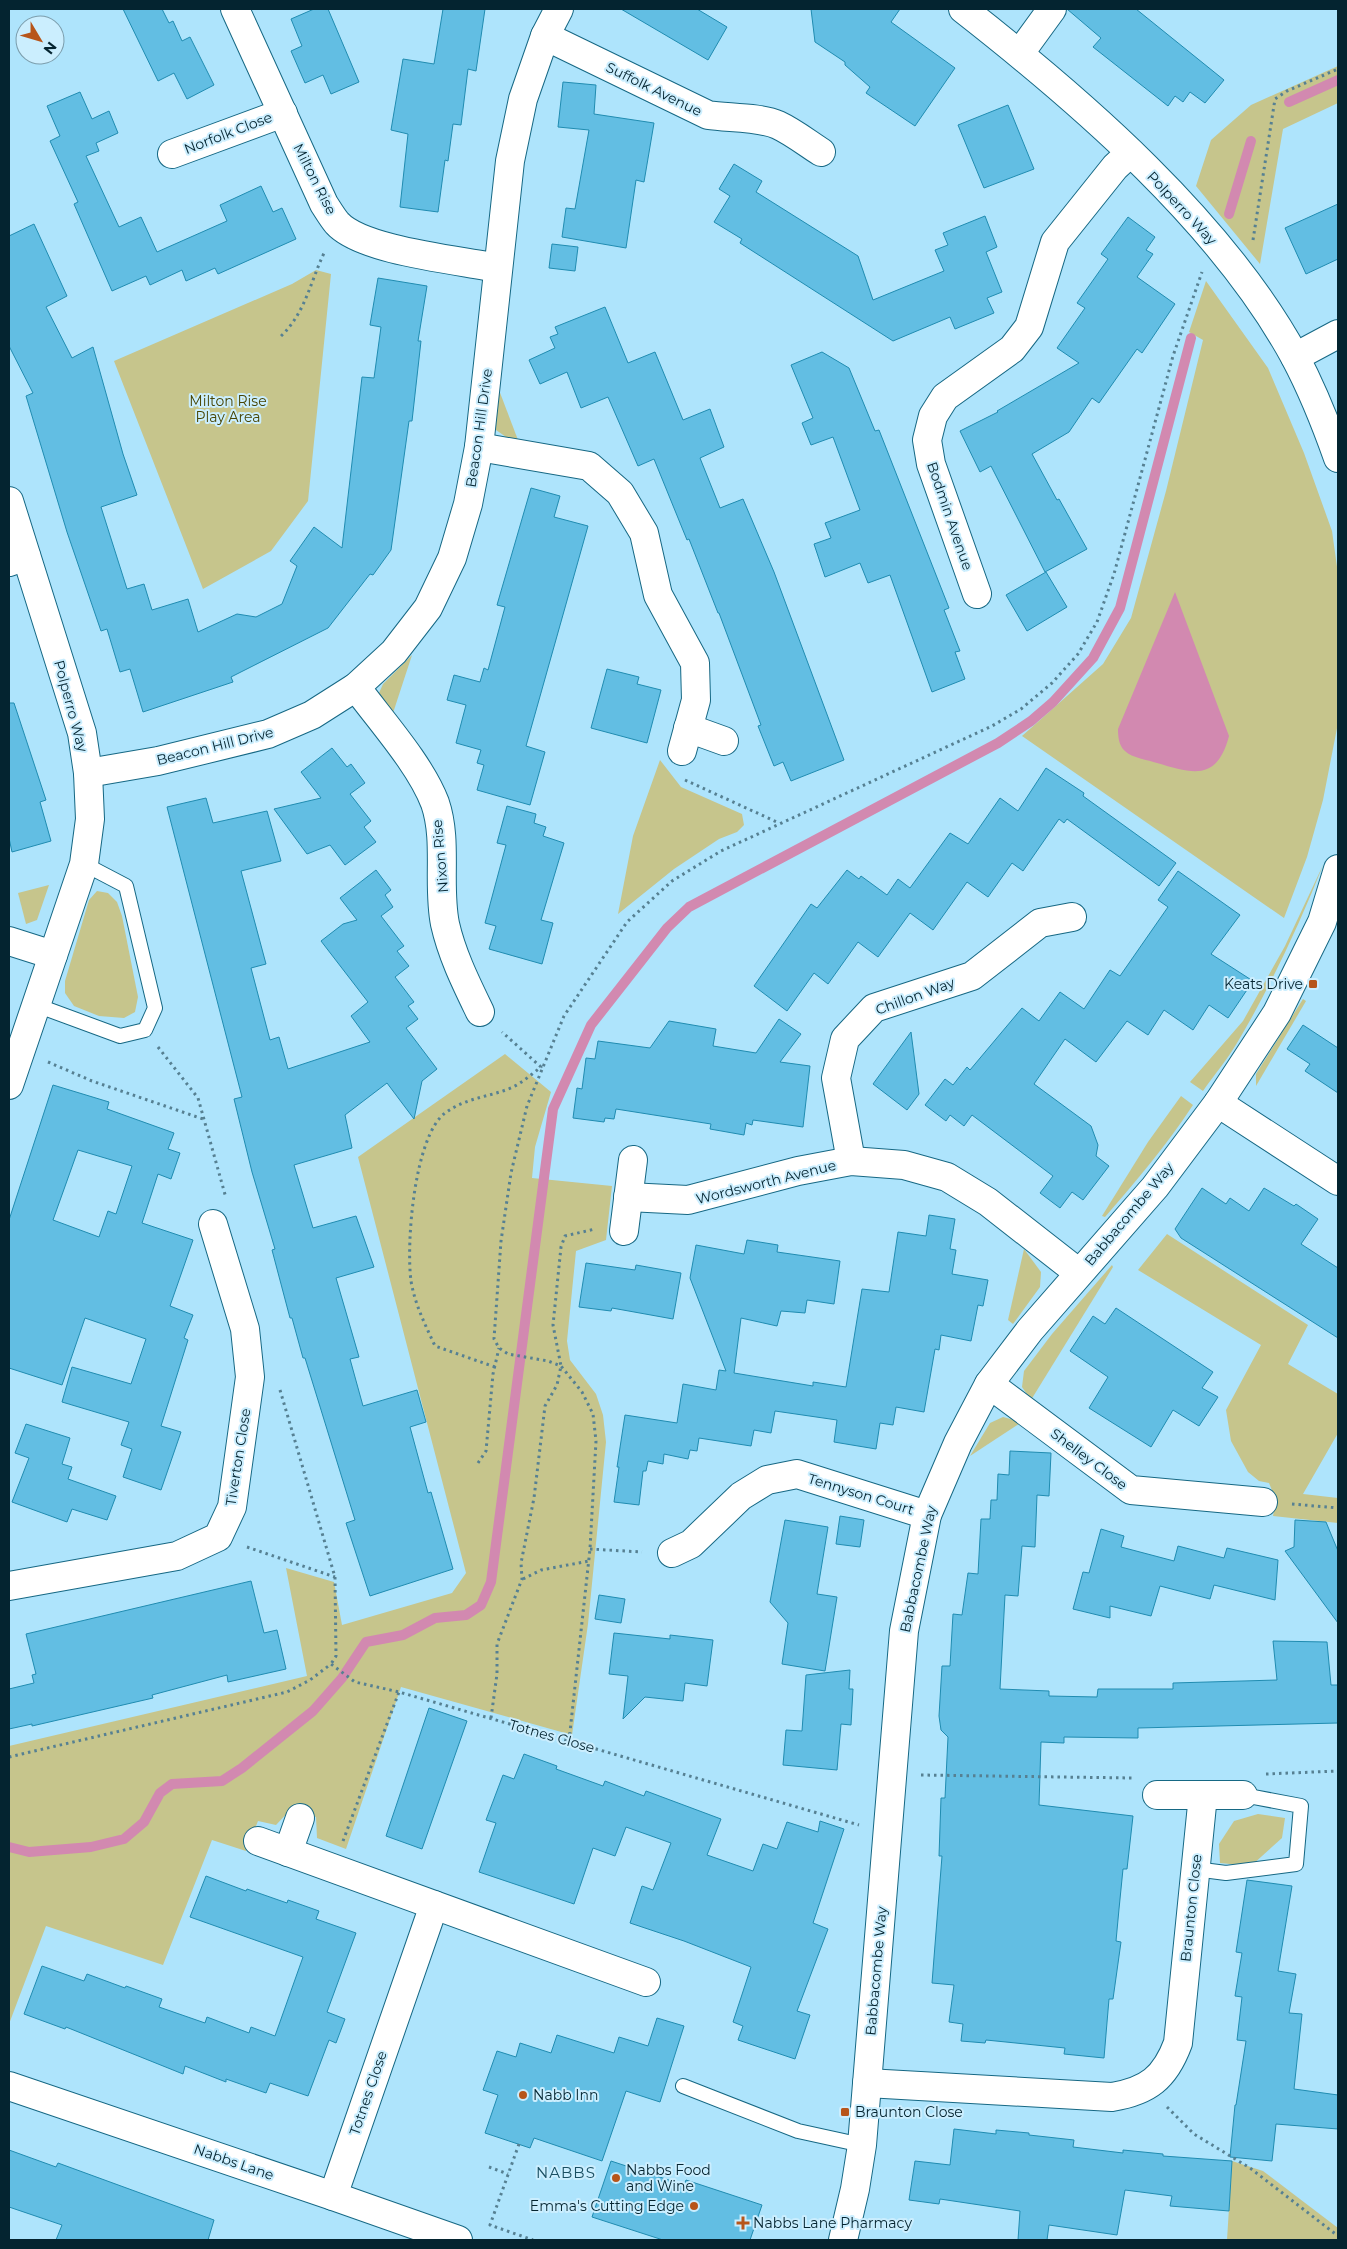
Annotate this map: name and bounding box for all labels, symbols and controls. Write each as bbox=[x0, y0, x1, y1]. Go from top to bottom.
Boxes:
north arrow bbox=[15, 15, 65, 65]
text: N bbox=[40, 38, 61, 58]
street label: Suffolk Avenue bbox=[603, 58, 705, 120]
street label: Norfolk Close bbox=[181, 108, 275, 158]
street label: Milton Rise bbox=[289, 140, 341, 218]
street label: Polperro Way bbox=[1143, 167, 1221, 249]
street label: Beacon Hill Drive bbox=[462, 367, 496, 489]
park label: Milton Rise Play Area bbox=[189, 392, 267, 426]
street label: Bodmin Avenue bbox=[923, 459, 977, 573]
street label: Polperro Way bbox=[50, 658, 92, 754]
street label: Beacon Hill Drive bbox=[155, 723, 275, 769]
street label: Nixon Rise bbox=[428, 819, 452, 893]
street label: Chillon Way bbox=[873, 973, 957, 1019]
place label: Keats Drive bbox=[1224, 975, 1303, 993]
marker: Keats Drive bbox=[1307, 978, 1319, 990]
street label: Wordsworth Avenue bbox=[694, 1156, 838, 1208]
street label: Babbacombe Way bbox=[1081, 1158, 1178, 1269]
street label: Tiverton Close bbox=[221, 1407, 255, 1507]
street label: Shelley Close bbox=[1047, 1424, 1131, 1494]
street label: Tennyson Court bbox=[806, 1469, 916, 1519]
street label: Babbacombe Way bbox=[896, 1503, 940, 1634]
street label: Totnes Close bbox=[507, 1715, 597, 1757]
street label: Braunton Close bbox=[1176, 1853, 1206, 1963]
street label: Babbacombe Way bbox=[861, 1905, 891, 2036]
street label: Totnes Close bbox=[345, 2049, 391, 2137]
place label: Nabb Inn bbox=[533, 2086, 598, 2104]
marker: Nabb Inn bbox=[517, 2089, 529, 2101]
place label: Braunton Close bbox=[855, 2103, 963, 2121]
marker: Braunton Close bbox=[839, 2106, 851, 2118]
street label: Nabbs Lane bbox=[192, 2140, 276, 2184]
place label: Nabbs Food and Wine bbox=[626, 2161, 711, 2195]
district label: NABBS bbox=[536, 2163, 596, 2182]
marker: Nabbs Food and Wine bbox=[610, 2172, 622, 2184]
place label: Emma's Cutting Edge bbox=[530, 2197, 684, 2215]
marker: Emma's Cutting Edge bbox=[688, 2200, 700, 2212]
place label: Nabbs Lane Pharmacy bbox=[753, 2214, 912, 2232]
marker: Nabbs Lane Pharmacy bbox=[737, 2217, 749, 2229]

